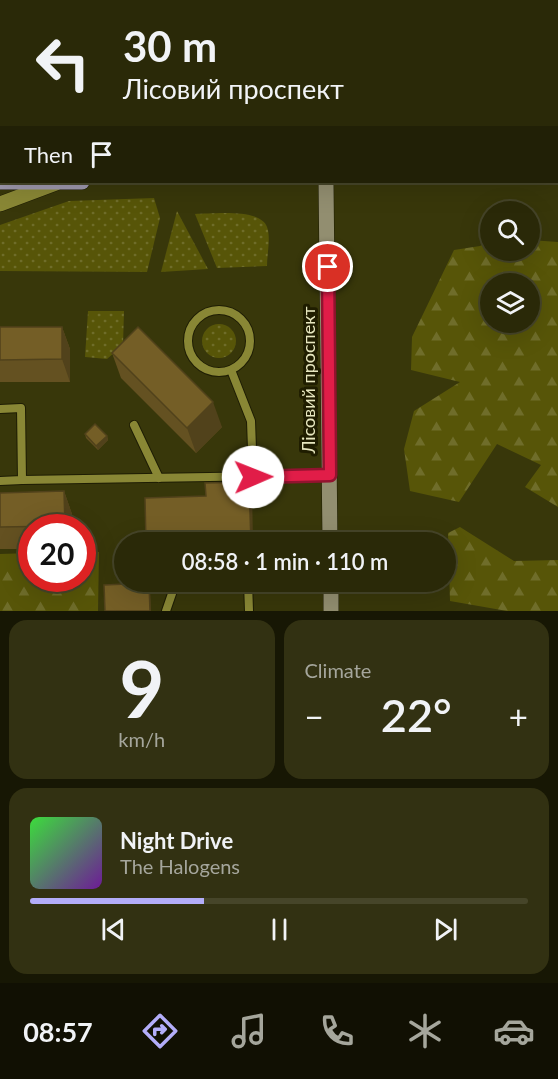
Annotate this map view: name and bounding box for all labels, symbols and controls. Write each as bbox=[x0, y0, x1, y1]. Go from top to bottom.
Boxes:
text: 30 m bbox=[123, 21, 217, 71]
icon: left bbox=[24, 24, 102, 102]
text: Лісовий проспект bbox=[123, 72, 344, 105]
icon: arrive bbox=[85, 138, 118, 171]
text: Then bbox=[24, 141, 73, 168]
map controls bbox=[480, 201, 540, 333]
button: search bbox=[480, 201, 540, 261]
pin bbox=[302, 241, 353, 292]
icon: arrive bbox=[311, 250, 344, 283]
button: layers bbox=[480, 273, 540, 333]
street label: Лісовий проспект bbox=[297, 306, 319, 455]
position arrow bbox=[221, 445, 285, 509]
speed limit sign: 20 bbox=[18, 514, 96, 592]
text: 08:58 · 1 min · 110 m bbox=[182, 548, 388, 575]
text: 9 bbox=[119, 641, 164, 735]
text: Climate bbox=[305, 658, 371, 682]
text: 22° bbox=[381, 688, 452, 742]
text: − bbox=[305, 696, 324, 736]
text: + bbox=[509, 696, 528, 736]
text: km/h bbox=[118, 727, 165, 751]
text: Night Drive bbox=[120, 827, 233, 854]
text: The Halogens bbox=[120, 854, 240, 878]
icon: previous bbox=[97, 913, 130, 946]
icon: pause bbox=[263, 913, 296, 946]
icon: next bbox=[429, 913, 462, 946]
icon: directions bbox=[139, 1010, 181, 1052]
icon: music bbox=[228, 1010, 270, 1052]
icon: phone bbox=[316, 1010, 358, 1052]
icon: climate bbox=[404, 1010, 446, 1052]
icon: car bbox=[493, 1010, 535, 1052]
text: 08:57 bbox=[23, 1015, 93, 1048]

